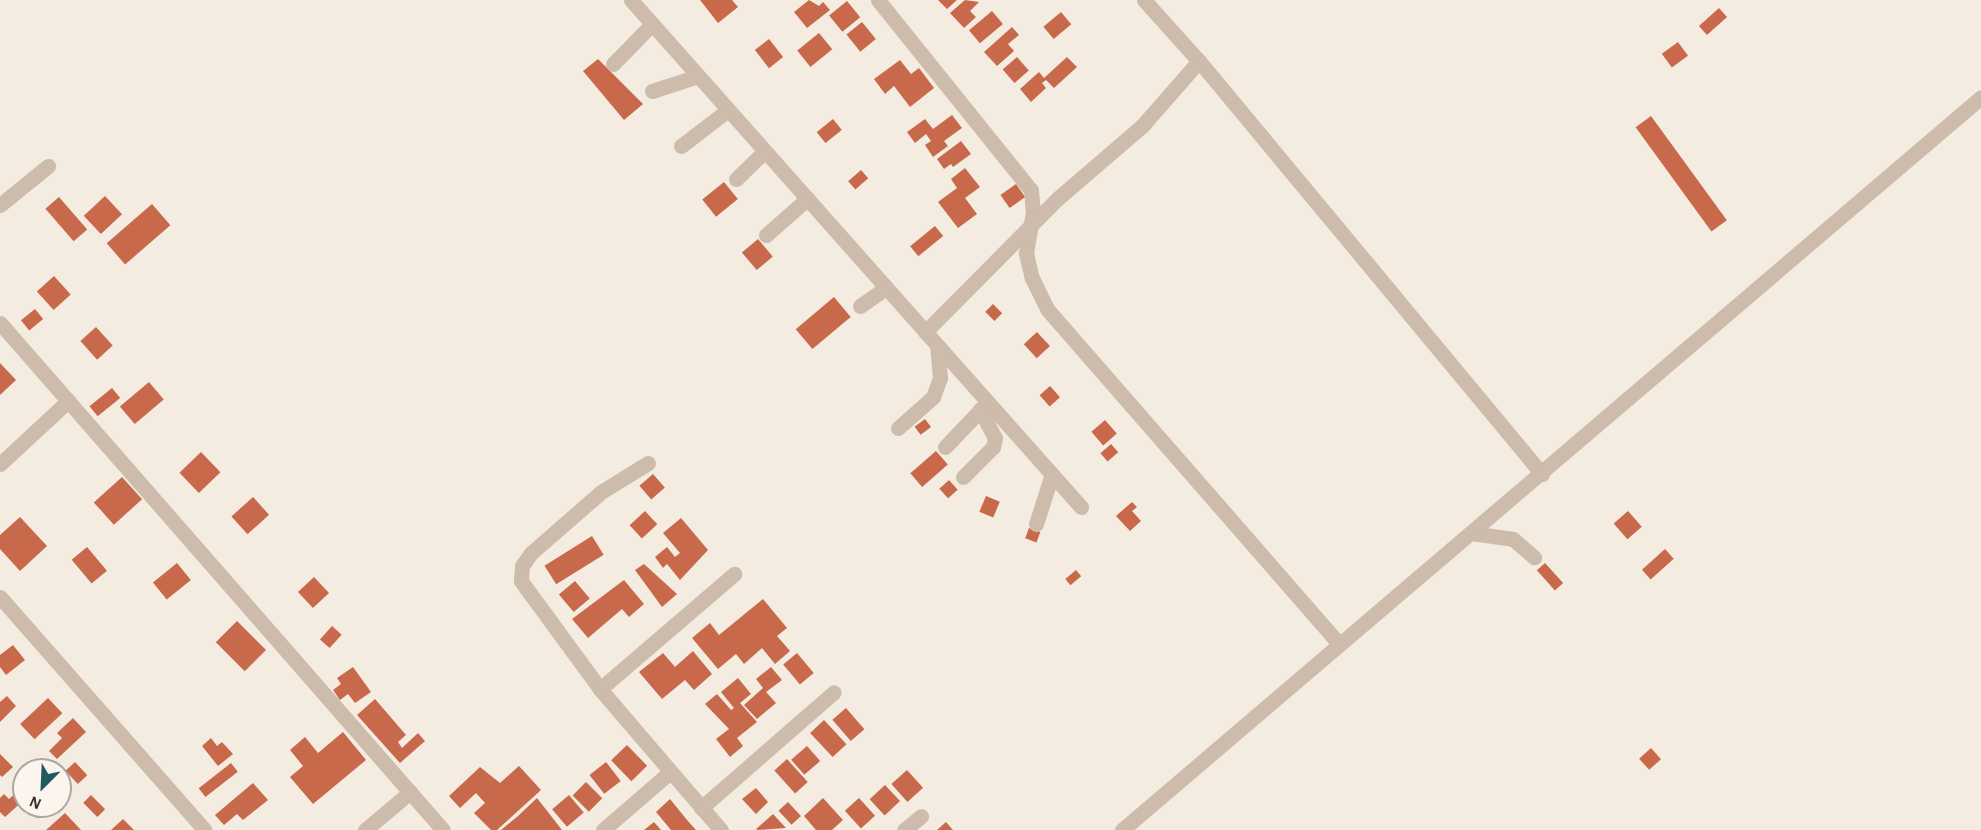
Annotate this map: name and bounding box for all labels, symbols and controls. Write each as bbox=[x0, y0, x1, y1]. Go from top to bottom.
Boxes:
north arrow bbox=[12, 758, 72, 818]
text: N bbox=[27, 793, 44, 812]

